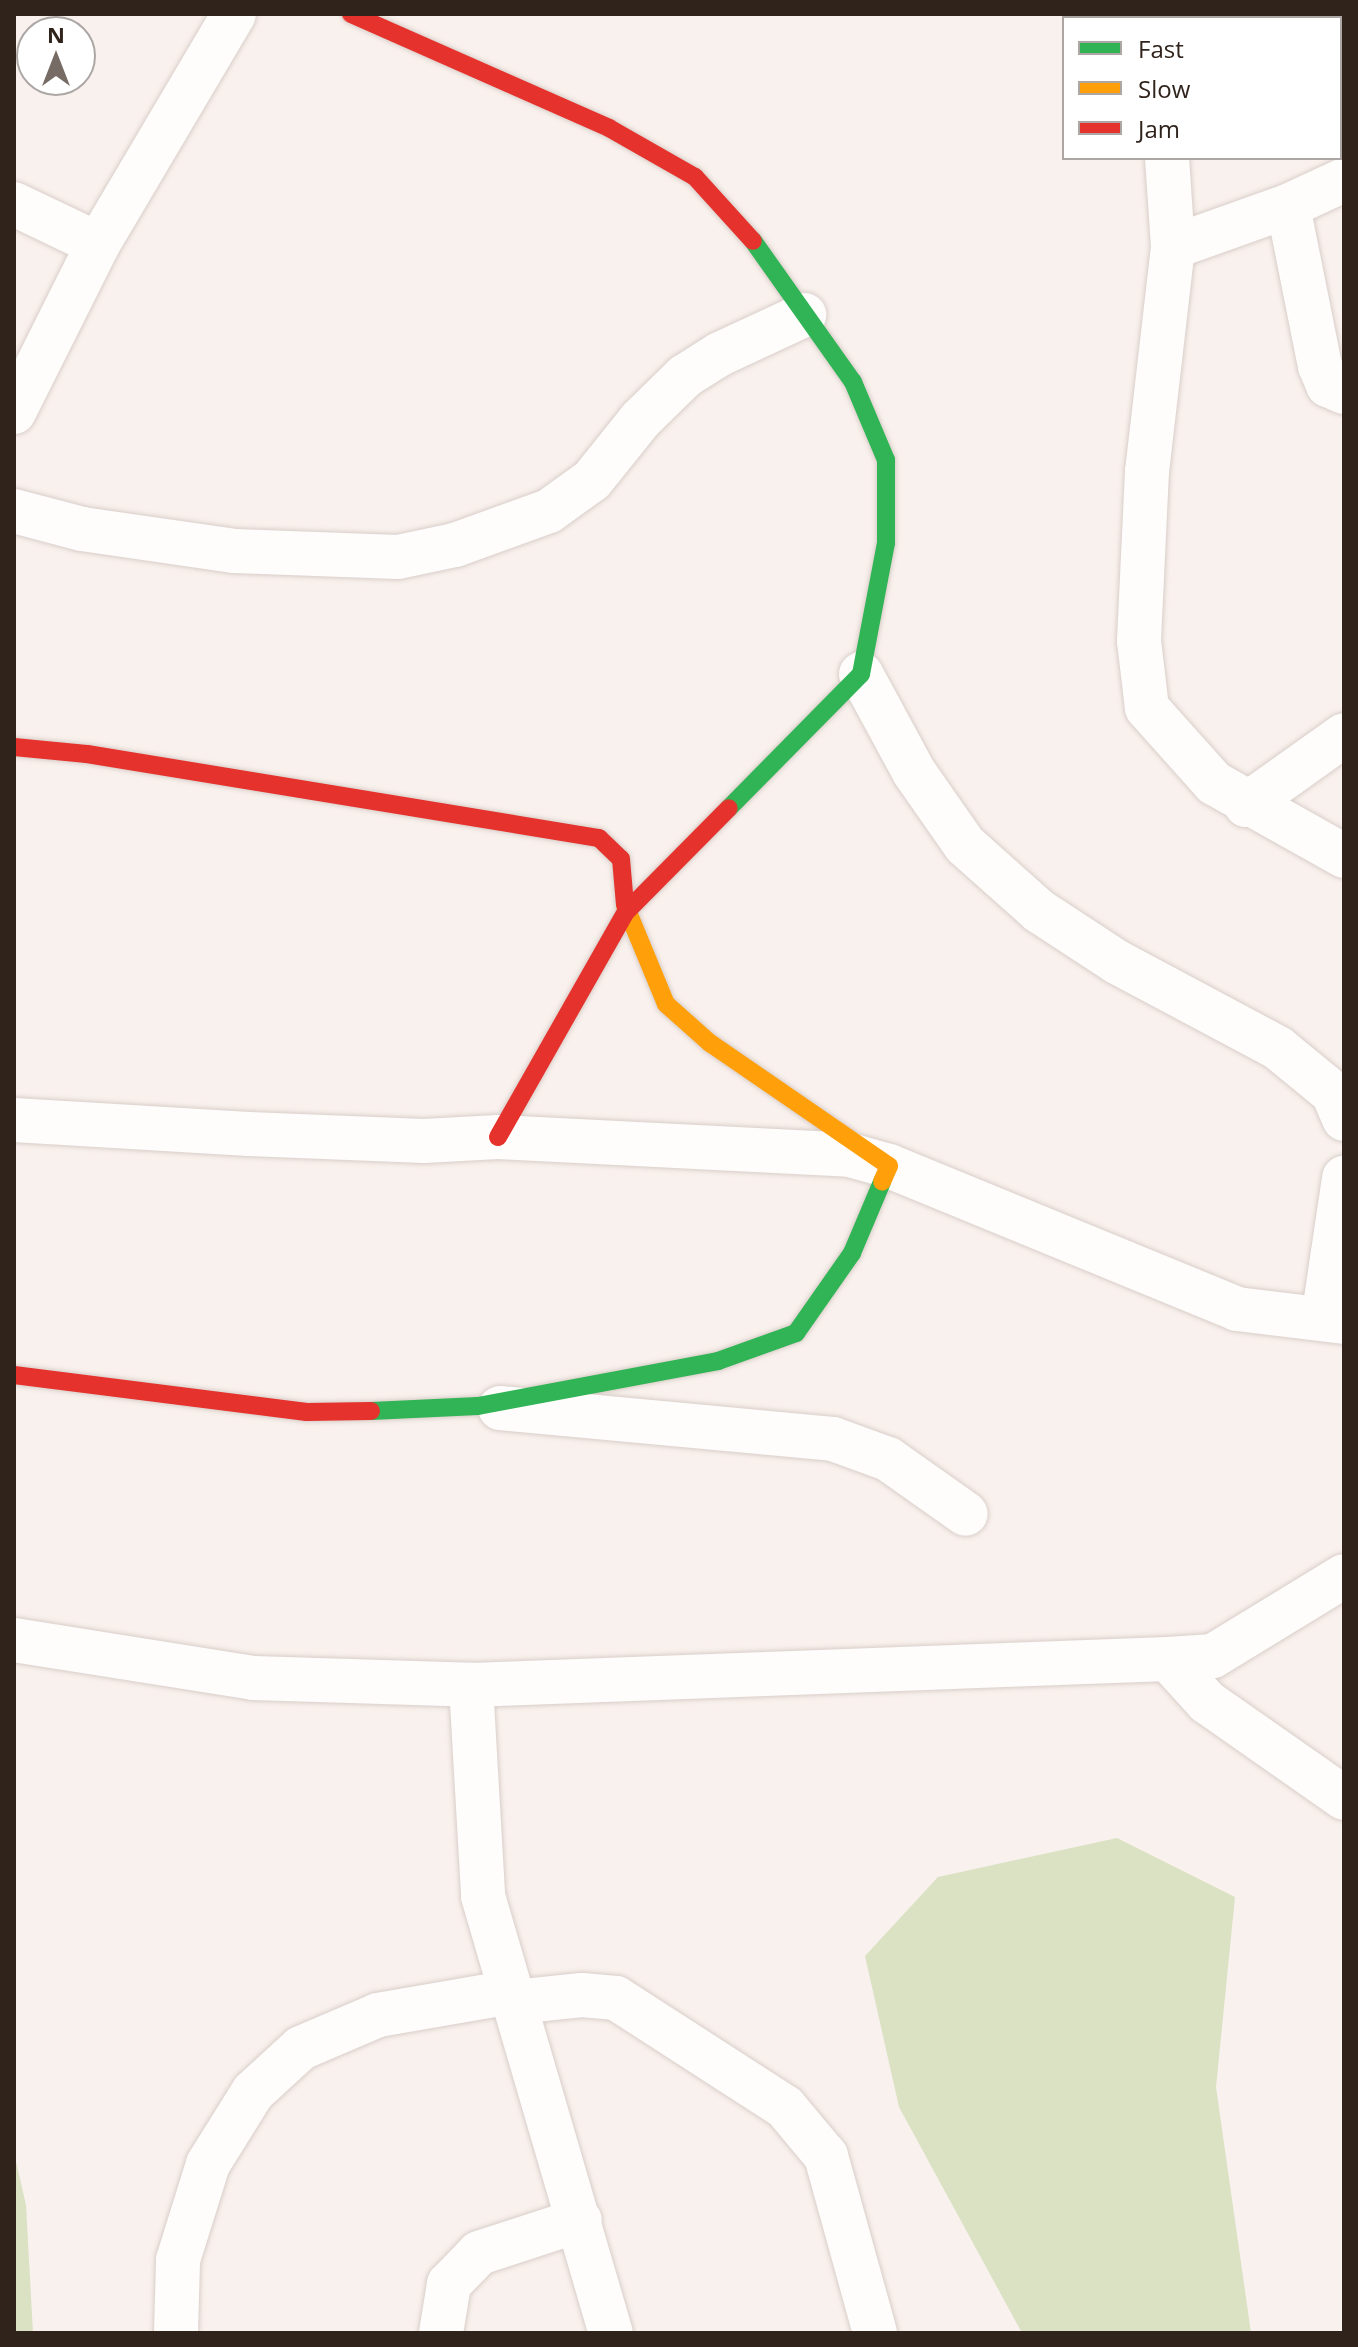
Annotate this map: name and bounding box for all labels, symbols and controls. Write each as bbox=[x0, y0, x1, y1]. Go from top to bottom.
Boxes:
north arrow bbox=[16, 16, 96, 96]
legend bbox=[1062, 16, 1342, 160]
text: N bbox=[47, 19, 65, 49]
text: Fast bbox=[1138, 32, 1184, 65]
text: Slow bbox=[1138, 72, 1190, 105]
text: Jam bbox=[1138, 112, 1180, 145]

